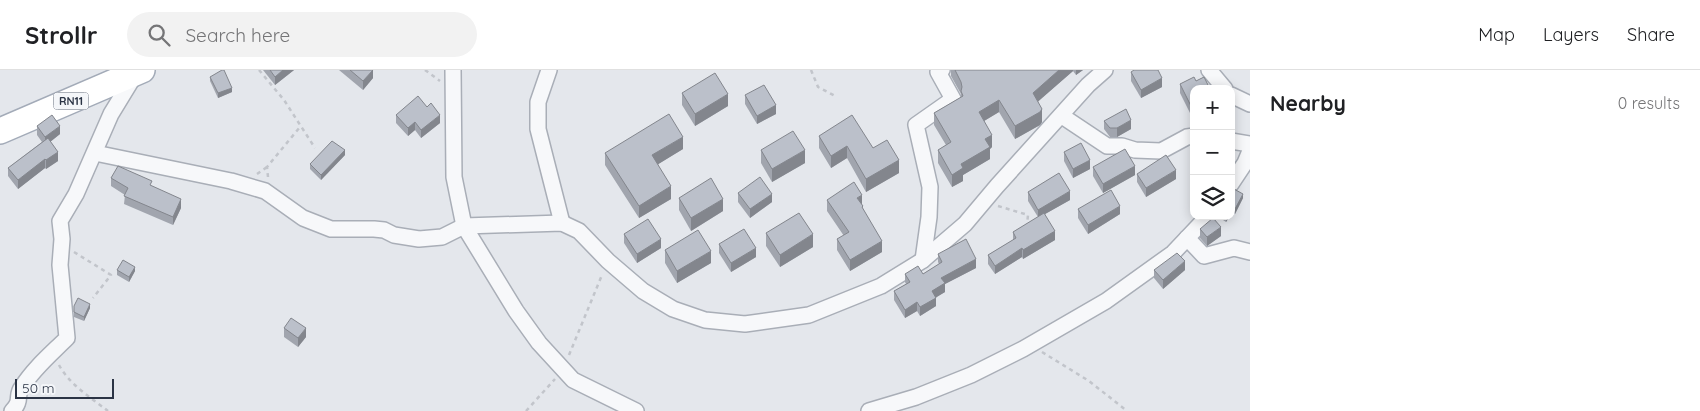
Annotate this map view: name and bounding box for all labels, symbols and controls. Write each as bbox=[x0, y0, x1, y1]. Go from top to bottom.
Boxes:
search box bbox=[127, 12, 477, 57]
text: Strollr bbox=[25, 20, 97, 50]
icon: search bbox=[145, 21, 173, 49]
text: Search here bbox=[185, 23, 290, 47]
text: Map bbox=[1478, 23, 1515, 46]
text: Layers bbox=[1543, 23, 1599, 46]
text: Share bbox=[1627, 23, 1675, 46]
map controls bbox=[1190, 85, 1235, 220]
button: + bbox=[1190, 85, 1235, 130]
text: Nearby bbox=[1270, 90, 1346, 116]
road number: RN11 bbox=[54, 92, 88, 110]
text: 0 results bbox=[1618, 93, 1680, 113]
button: − bbox=[1190, 130, 1235, 175]
button: layers bbox=[1190, 175, 1235, 220]
scale bar bbox=[15, 376, 114, 399]
text: 50 m bbox=[22, 379, 55, 397]

